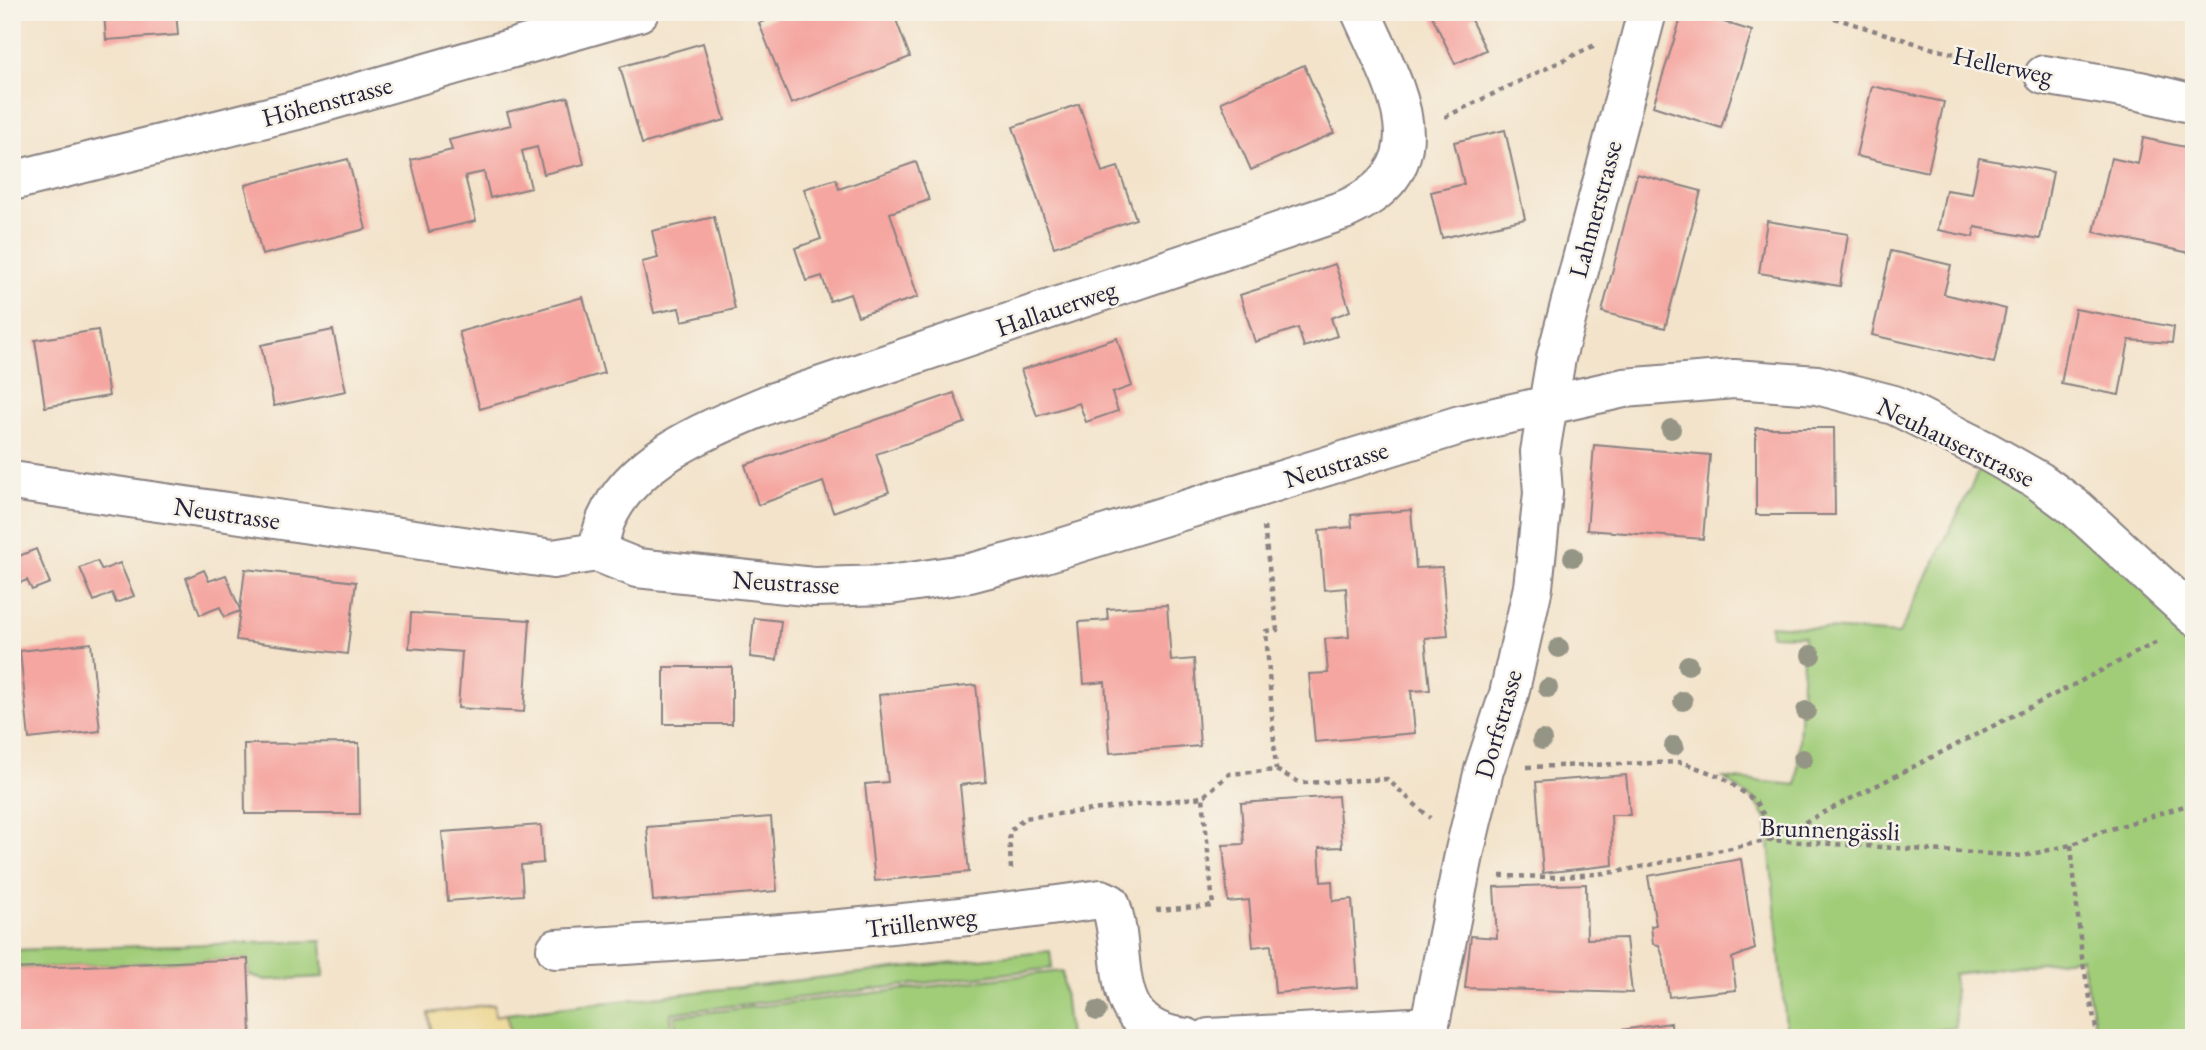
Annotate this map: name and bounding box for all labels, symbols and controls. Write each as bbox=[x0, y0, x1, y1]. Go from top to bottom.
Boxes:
street label: Hellerweg bbox=[1950, 38, 2057, 92]
street label: Höhenstrasse bbox=[258, 67, 396, 135]
street label: Lahmerstrasse bbox=[1560, 137, 1630, 281]
street label: Hallauerweg bbox=[991, 271, 1121, 344]
street label: Neuhauserstrasse bbox=[1871, 389, 2041, 495]
street label: Neustrasse bbox=[1280, 432, 1392, 496]
street label: Neustrasse bbox=[172, 489, 282, 537]
street label: Neustrasse bbox=[732, 562, 840, 602]
street label: Dorfstrasse bbox=[1466, 665, 1530, 783]
street label: Brunnengässli bbox=[1759, 810, 1901, 848]
street label: Trüllenweg bbox=[864, 898, 979, 946]

